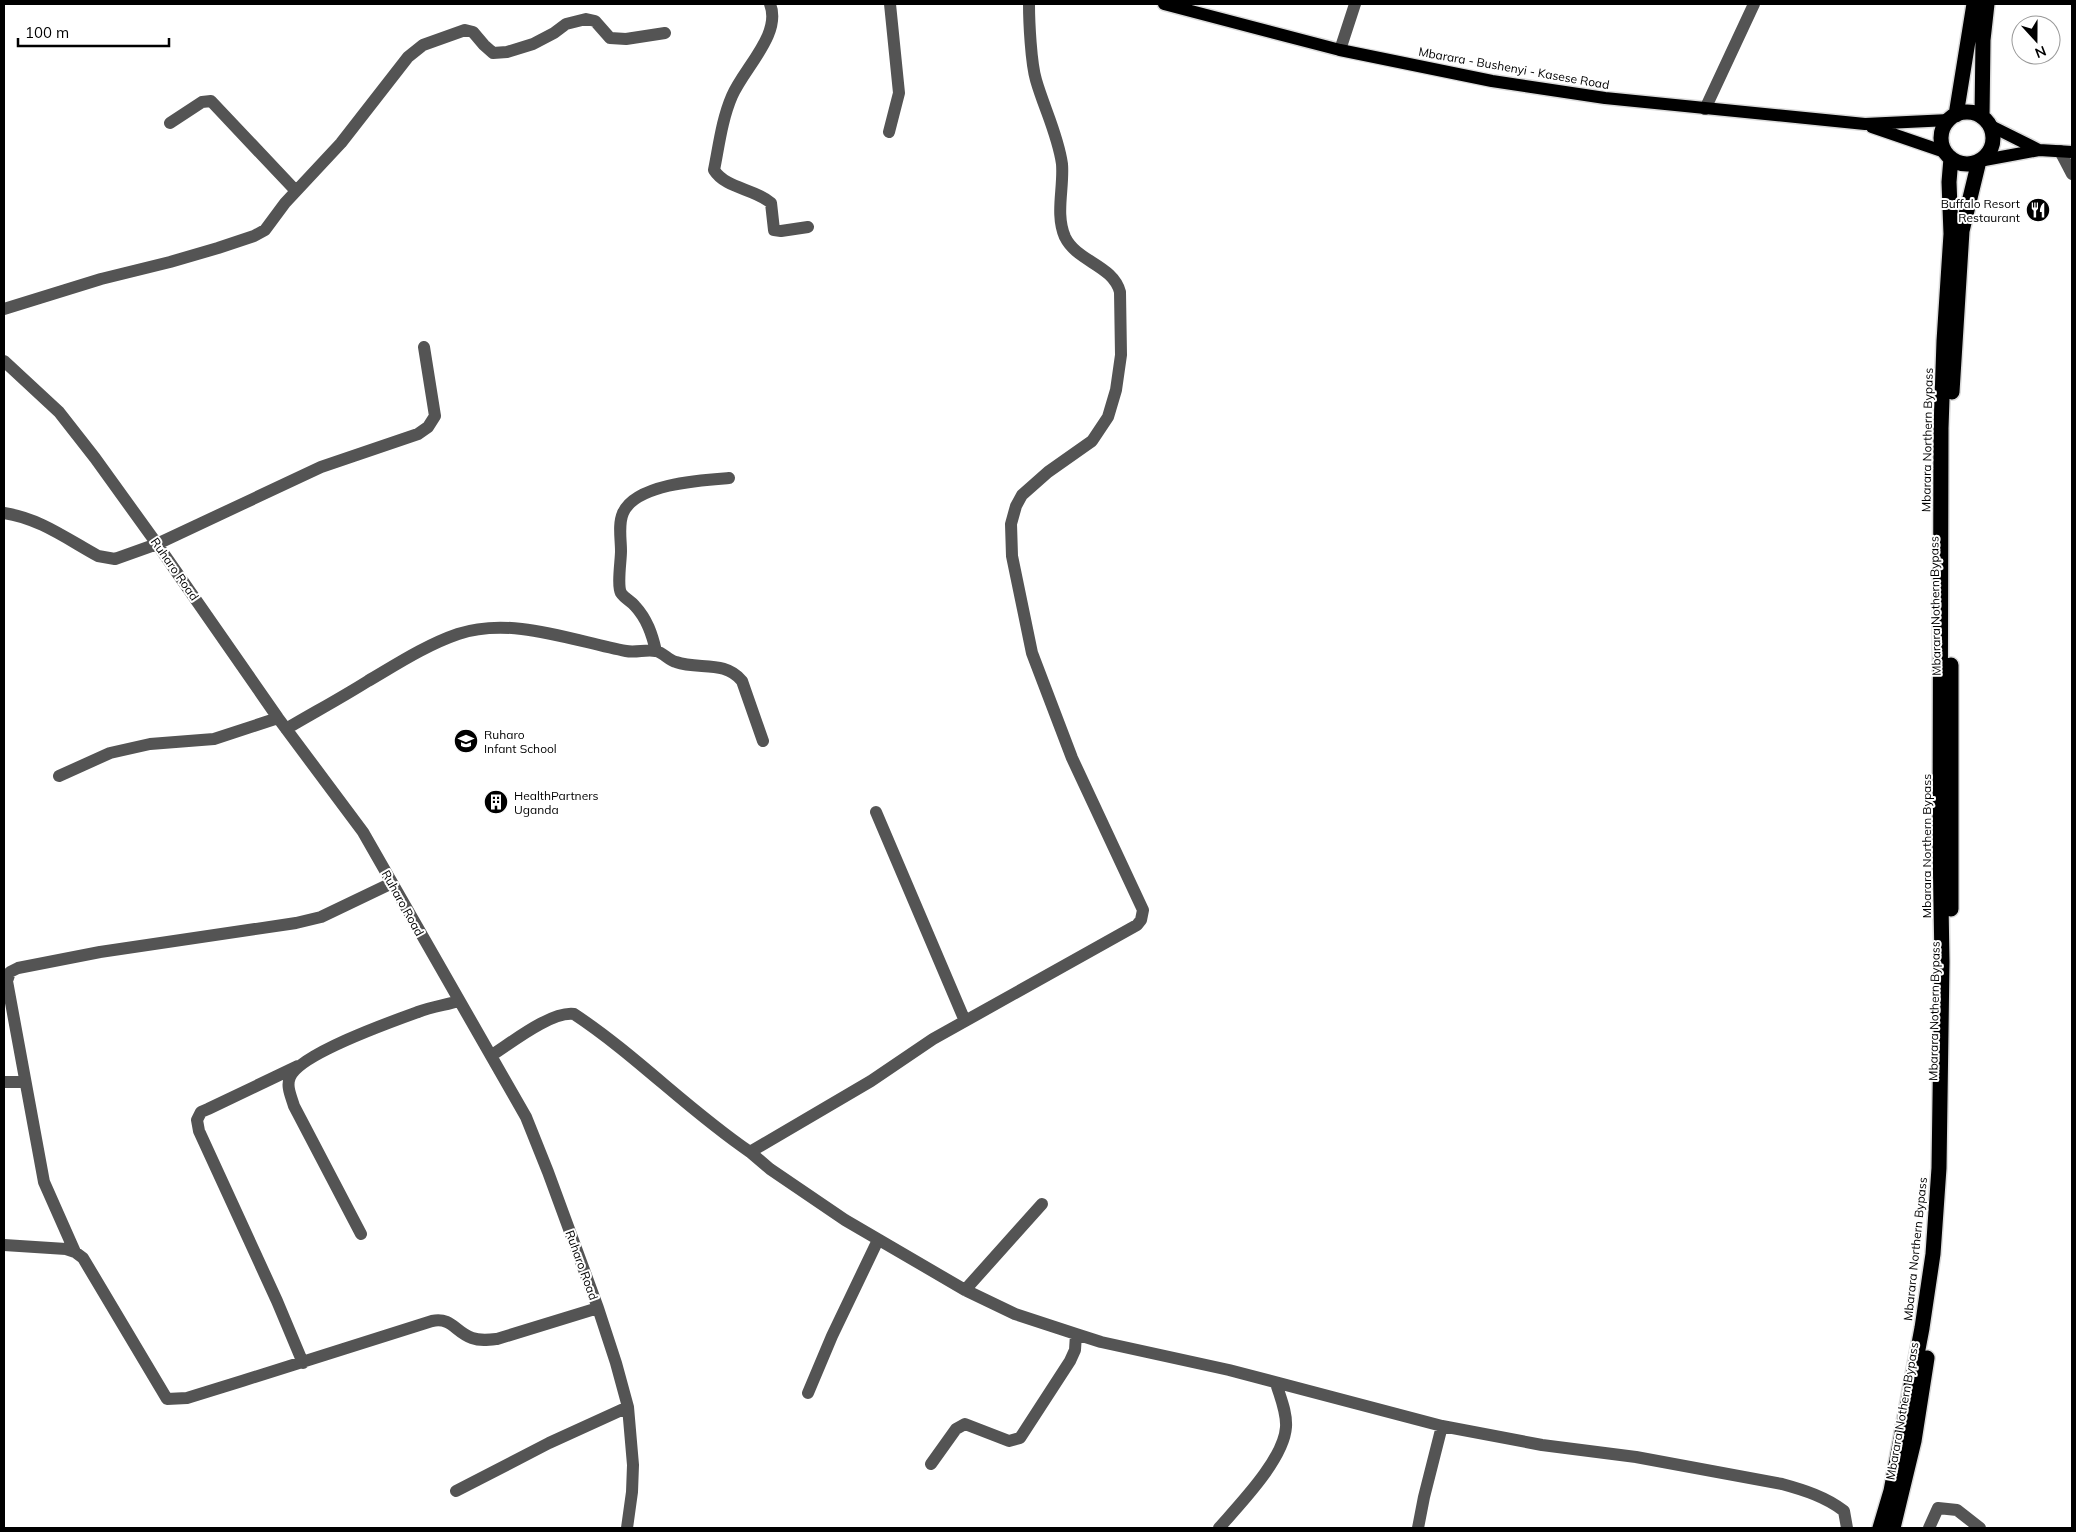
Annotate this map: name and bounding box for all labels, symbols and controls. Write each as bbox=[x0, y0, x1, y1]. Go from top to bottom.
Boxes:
scale bar bbox=[18, 15, 169, 47]
north arrow bbox=[2011, 15, 2061, 65]
text: 100 m bbox=[25, 23, 69, 42]
text: N bbox=[2032, 42, 2049, 62]
street label: Mbarara - Bushenyi - Kasese Road bbox=[1417, 44, 1611, 92]
place label: Buffalo Resort Restaurant bbox=[1941, 196, 2020, 225]
restaurant icon: Buffalo Resort Restaurant bbox=[2025, 197, 2051, 223]
street label: Mbarara Northern Bypass bbox=[1918, 368, 1936, 512]
street label: Ruharo Road bbox=[148, 535, 202, 603]
street label: Mbarara Nothern Bypass bbox=[1926, 536, 1944, 676]
place label: Ruharo Infant School bbox=[484, 727, 557, 756]
school or university icon: Ruharo Infant School bbox=[453, 728, 479, 754]
street label: Mbarara Northern Bypass bbox=[1919, 774, 1934, 918]
place label: HealthPartners Uganda bbox=[514, 788, 598, 817]
building icon: HealthPartners Uganda bbox=[483, 789, 509, 815]
street label: Ruharo Road bbox=[379, 867, 427, 939]
street label: Mbarara Nothern Bypass bbox=[1925, 941, 1943, 1081]
street label: Mbarara Northern Bypass bbox=[1900, 1176, 1930, 1322]
street label: Ruharo Road bbox=[562, 1228, 602, 1302]
street label: Mbarara Nothern Bypass bbox=[1882, 1341, 1922, 1481]

